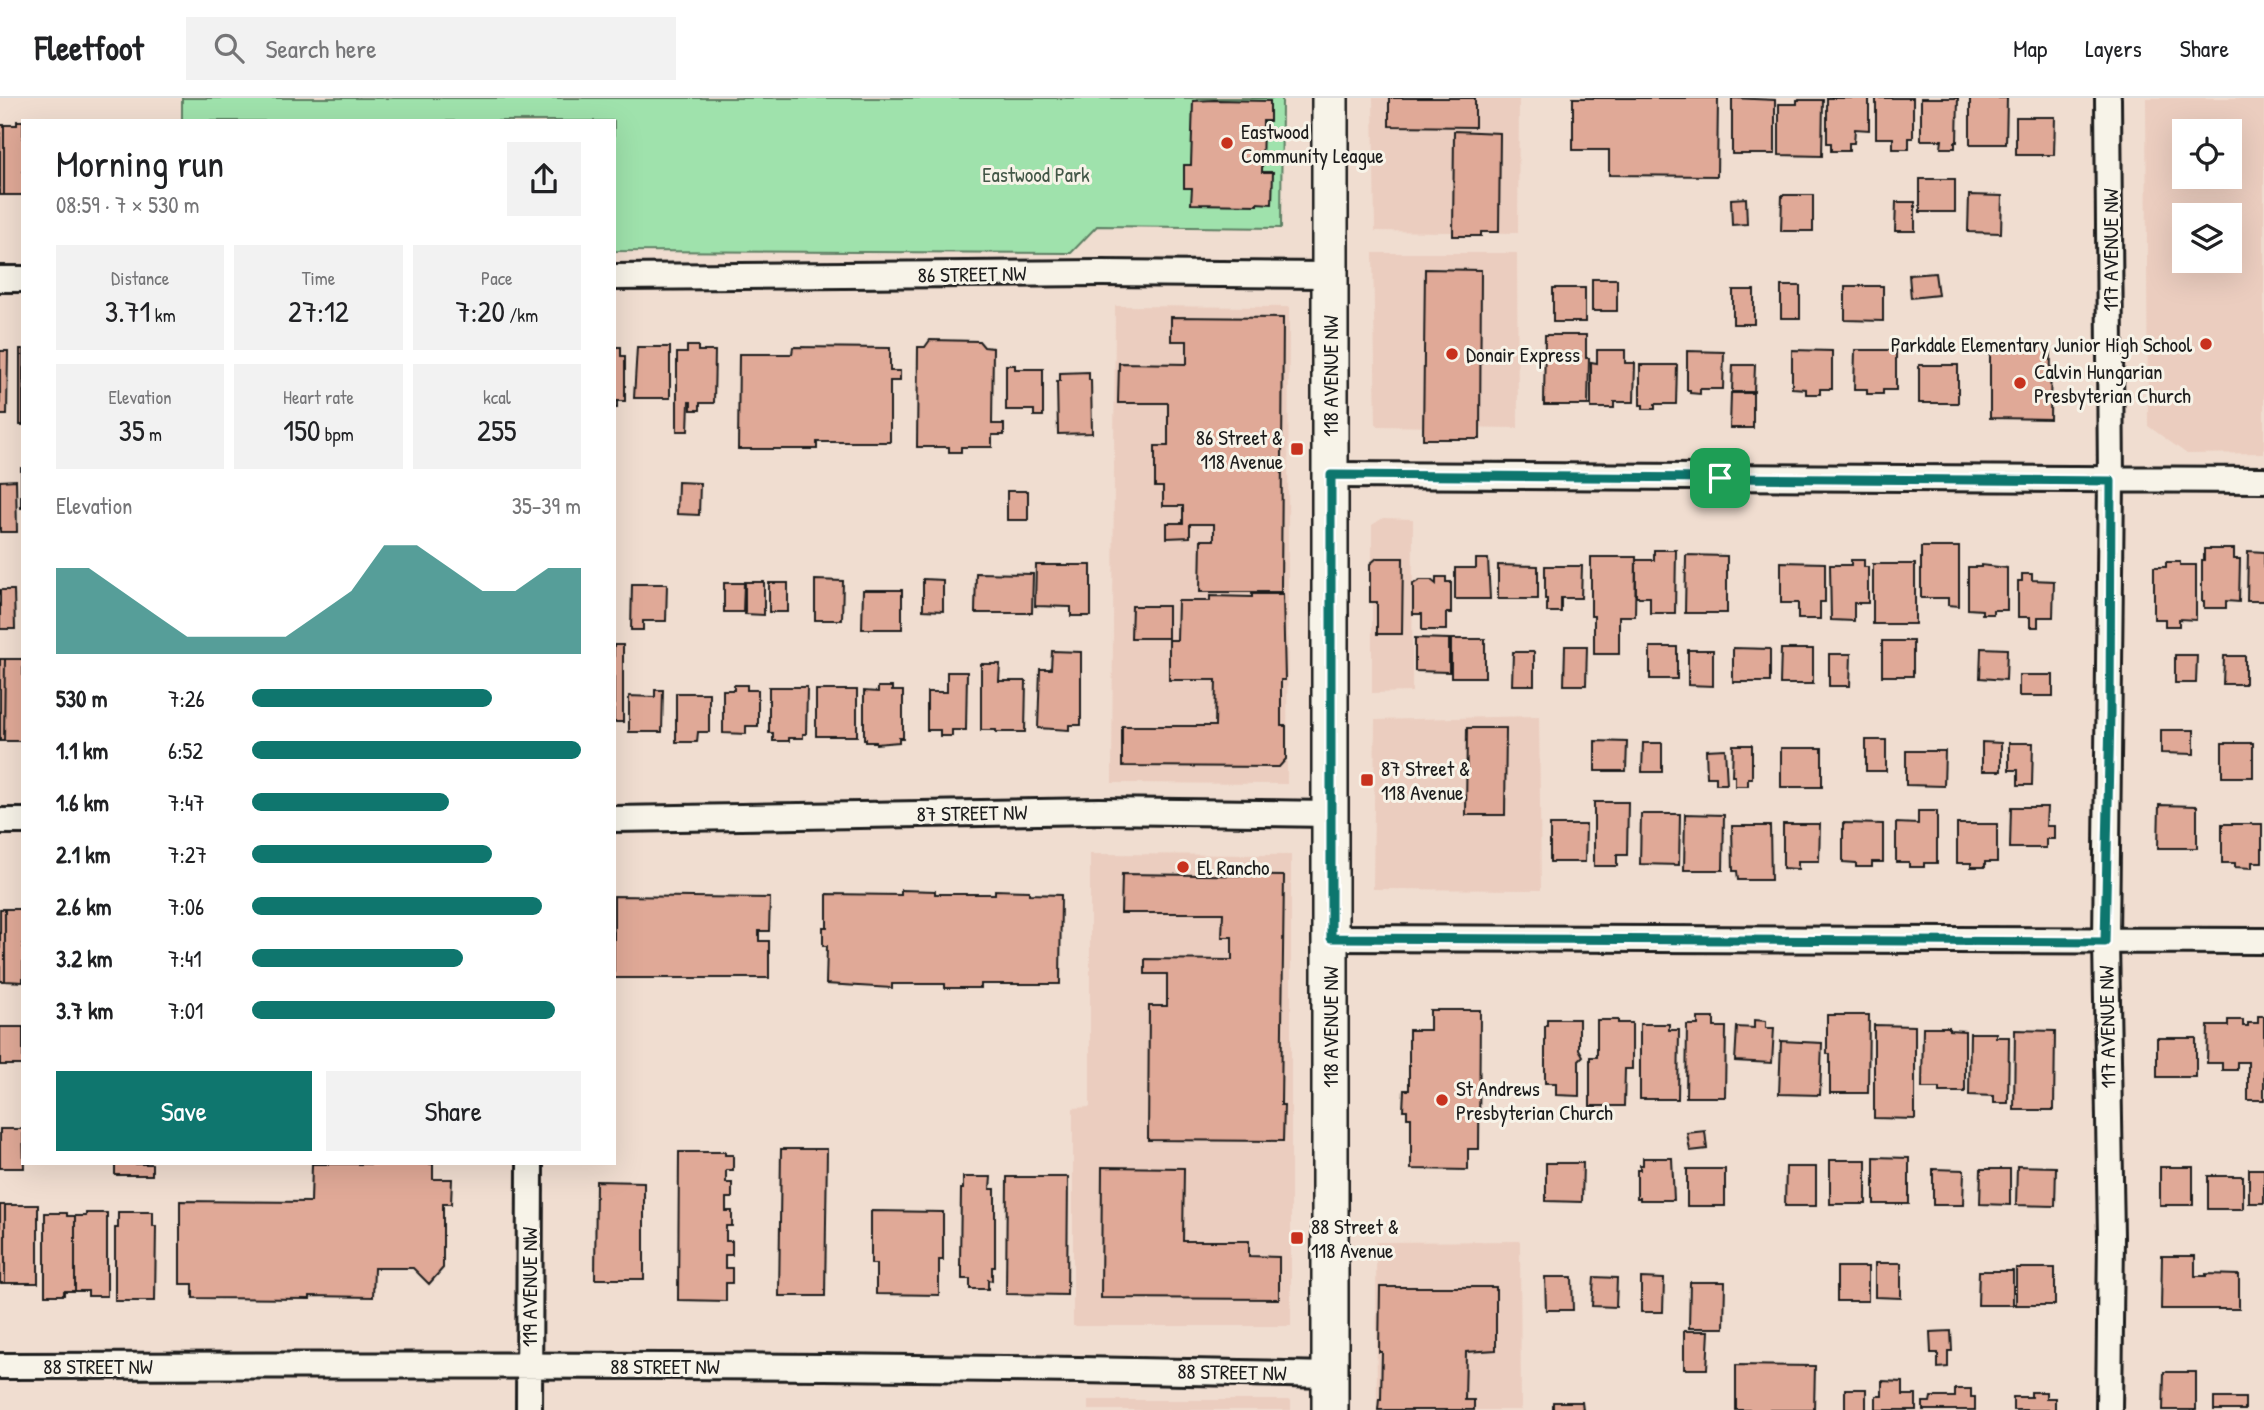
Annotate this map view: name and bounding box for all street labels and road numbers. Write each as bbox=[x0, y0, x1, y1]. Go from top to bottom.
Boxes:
street label: 117 AVENUE NW bbox=[2096, 189, 2125, 311]
street label: 86 STREET NW bbox=[917, 259, 1027, 289]
street label: 118 AVENUE NW bbox=[1316, 315, 1345, 437]
street label: 87 STREET NW bbox=[916, 798, 1028, 828]
street label: 117 AVENUE NW bbox=[2091, 965, 2123, 1089]
street label: 118 AVENUE NW bbox=[1316, 966, 1345, 1088]
street label: 119 AVENUE NW bbox=[515, 1227, 544, 1347]
street label: 88 STREET NW bbox=[43, 1352, 153, 1381]
street label: 88 STREET NW bbox=[610, 1352, 720, 1381]
street label: 88 STREET NW bbox=[1177, 1357, 1287, 1387]

